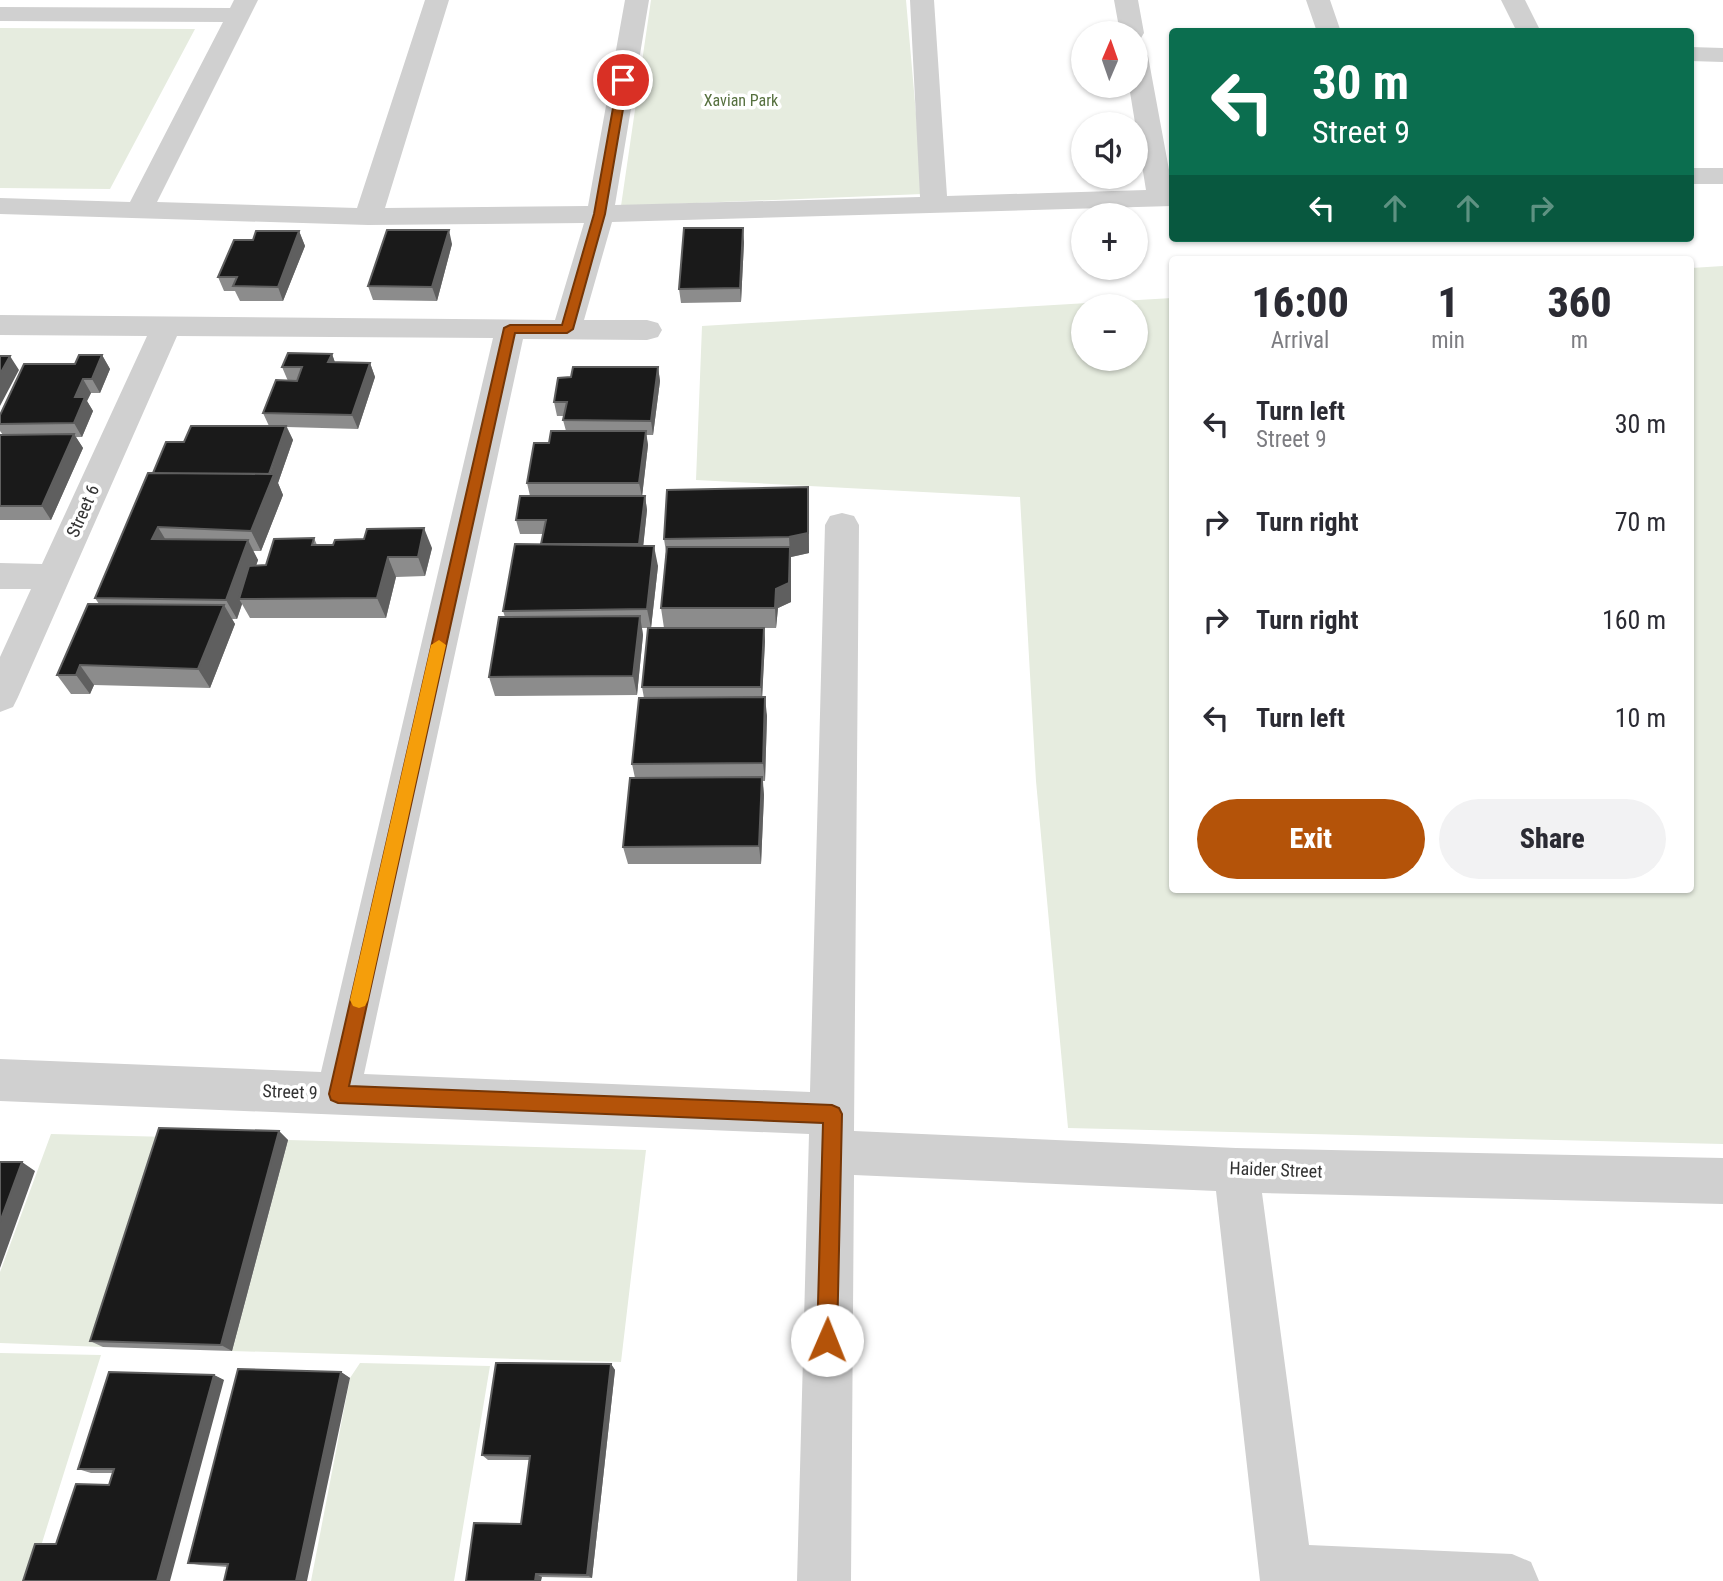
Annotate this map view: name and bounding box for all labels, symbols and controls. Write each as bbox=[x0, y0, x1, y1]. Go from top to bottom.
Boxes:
north arrow bbox=[1071, 21, 1148, 98]
map controls bbox=[1071, 21, 1148, 371]
pin bbox=[593, 50, 653, 110]
text: 30 m bbox=[1312, 54, 1409, 111]
icon: left bbox=[1197, 56, 1288, 147]
icon: arrive bbox=[604, 61, 642, 99]
park label: Xavian Park bbox=[704, 91, 779, 110]
button: sound bbox=[1071, 112, 1148, 189]
text: Street 9 bbox=[1312, 113, 1410, 151]
icon: left bbox=[1303, 189, 1341, 227]
icon: ahead bbox=[1376, 189, 1414, 227]
icon: ahead bbox=[1449, 189, 1487, 227]
icon: right bbox=[1522, 189, 1560, 227]
button: + bbox=[1071, 203, 1148, 280]
text: 16:00 bbox=[1251, 278, 1349, 327]
text: 1 bbox=[1437, 278, 1459, 327]
text: 360 bbox=[1547, 278, 1612, 327]
button: − bbox=[1071, 294, 1148, 371]
text: Arrival bbox=[1271, 327, 1329, 354]
text: min bbox=[1431, 327, 1465, 354]
text: m bbox=[1571, 327, 1588, 354]
text: Turn left bbox=[1256, 396, 1345, 426]
icon: left bbox=[1197, 405, 1235, 443]
text: 30 m bbox=[1615, 409, 1666, 439]
text: Street 9 bbox=[1256, 426, 1327, 453]
street label: Street 6 bbox=[62, 481, 103, 540]
icon: right bbox=[1197, 503, 1235, 541]
text: Turn right bbox=[1256, 507, 1358, 537]
text: 70 m bbox=[1615, 507, 1666, 537]
icon: right bbox=[1197, 601, 1235, 639]
text: Turn right bbox=[1256, 605, 1358, 635]
text: 160 m bbox=[1602, 605, 1666, 635]
icon: left bbox=[1197, 699, 1235, 737]
text: Turn left bbox=[1256, 703, 1345, 733]
text: 10 m bbox=[1615, 703, 1666, 733]
button: Exit bbox=[1197, 799, 1425, 879]
button: Share bbox=[1439, 799, 1666, 879]
street label: Street 9 bbox=[262, 1080, 318, 1103]
street label: Haider Street bbox=[1229, 1157, 1323, 1182]
position arrow bbox=[790, 1303, 864, 1377]

